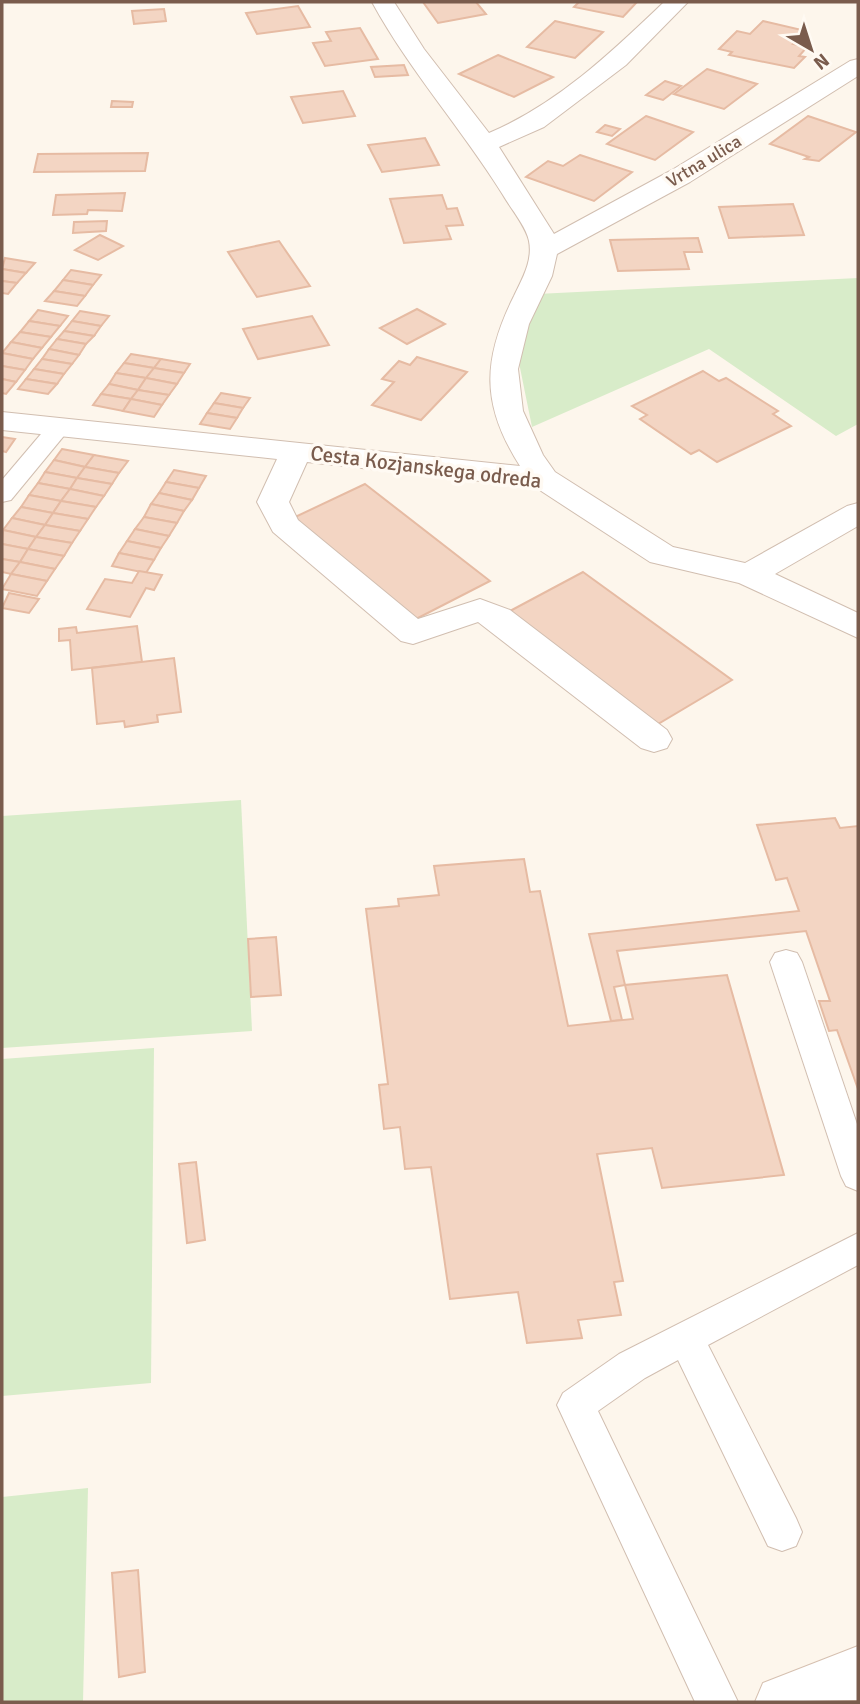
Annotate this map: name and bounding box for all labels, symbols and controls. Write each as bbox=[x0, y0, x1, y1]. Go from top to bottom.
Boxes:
north arrow bbox=[776, 14, 846, 84]
text: N bbox=[808, 48, 834, 75]
street label: Vrtna ulica bbox=[662, 130, 746, 192]
street label: Cesta Kozjanskega odreda bbox=[309, 440, 543, 494]

